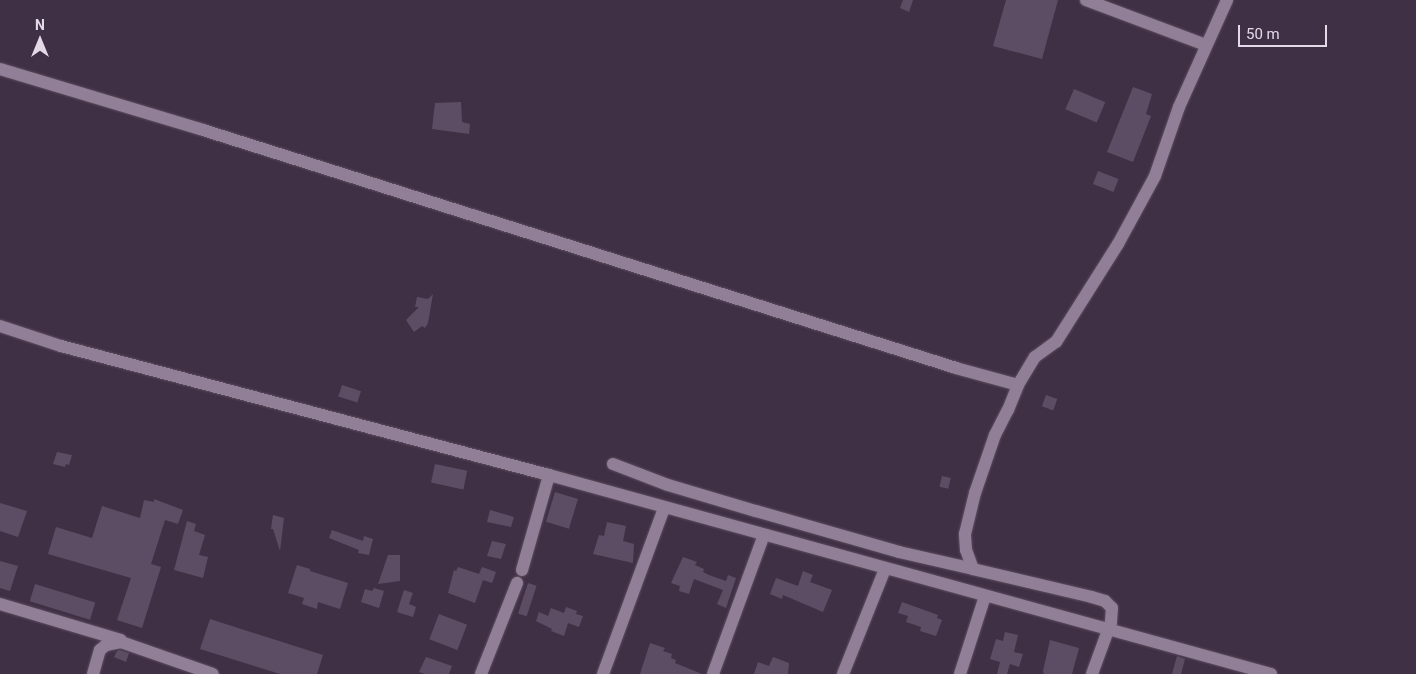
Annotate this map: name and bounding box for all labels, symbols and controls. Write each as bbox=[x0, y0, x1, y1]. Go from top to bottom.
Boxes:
north arrow bbox=[15, 15, 65, 65]
scale bar bbox=[1241, 15, 1330, 47]
text: N bbox=[35, 17, 45, 33]
text: 50 m bbox=[1246, 25, 1280, 43]

